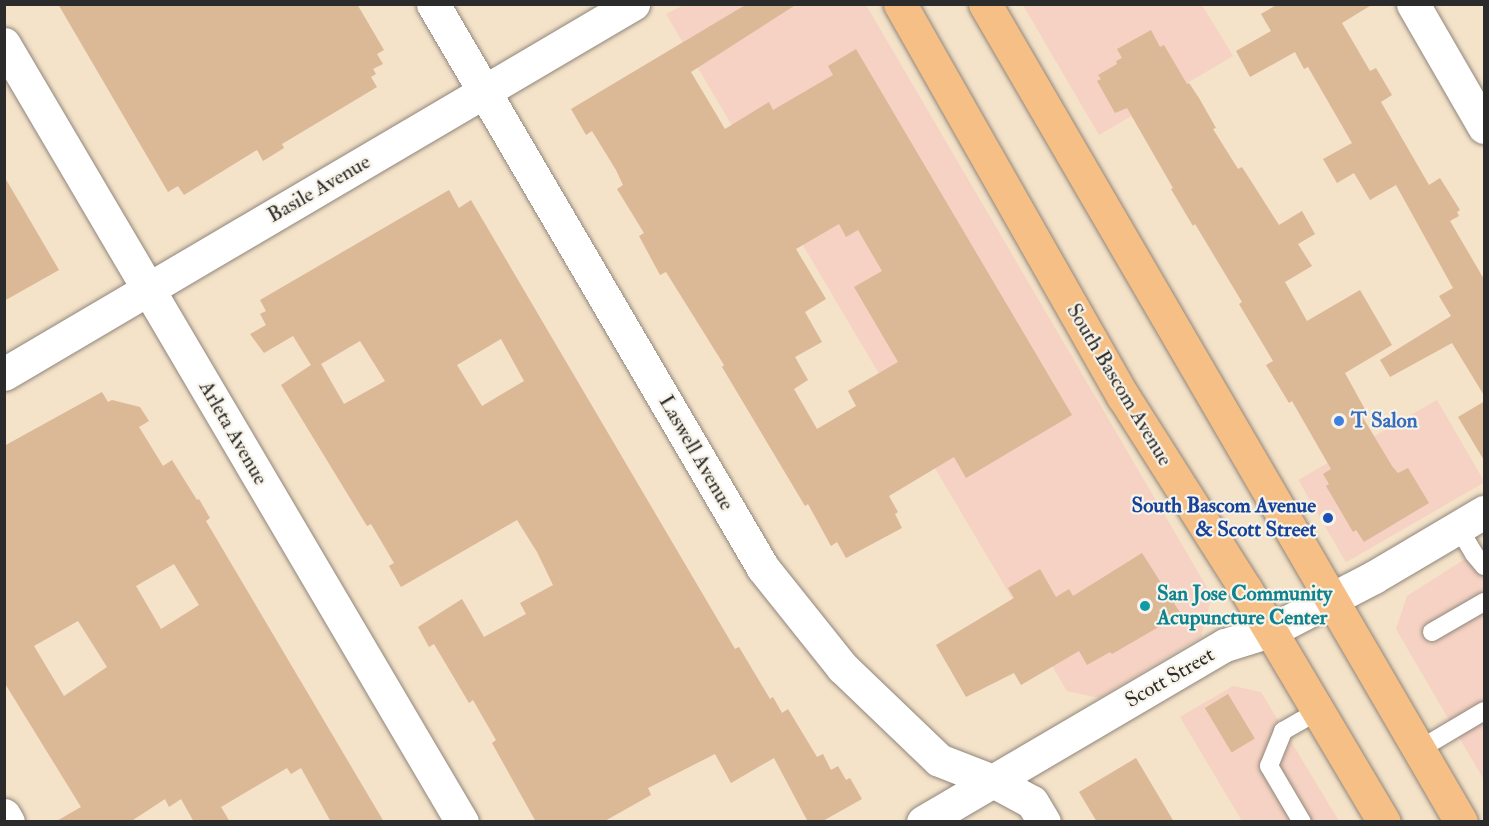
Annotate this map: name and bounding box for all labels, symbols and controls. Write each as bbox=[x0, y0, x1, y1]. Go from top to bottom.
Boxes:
street label: Basile Avenue bbox=[263, 149, 375, 229]
street label: South Bascom Avenue bbox=[1061, 299, 1177, 471]
street label: Arleta Avenue bbox=[193, 377, 273, 489]
street label: Laswell Avenue bbox=[653, 391, 739, 515]
place label: T Salon bbox=[1351, 408, 1418, 434]
marker: T Salon bbox=[1332, 414, 1346, 428]
place label: South Bascom Avenue & Scott Street bbox=[1132, 493, 1316, 543]
marker: South Bascom Avenue & Scott Street bbox=[1321, 511, 1335, 525]
place label: San Jose Community Acupuncture Center bbox=[1157, 581, 1332, 631]
marker: San Jose Community Acupuncture Center bbox=[1138, 599, 1152, 613]
street label: Scott Street bbox=[1121, 642, 1219, 714]

